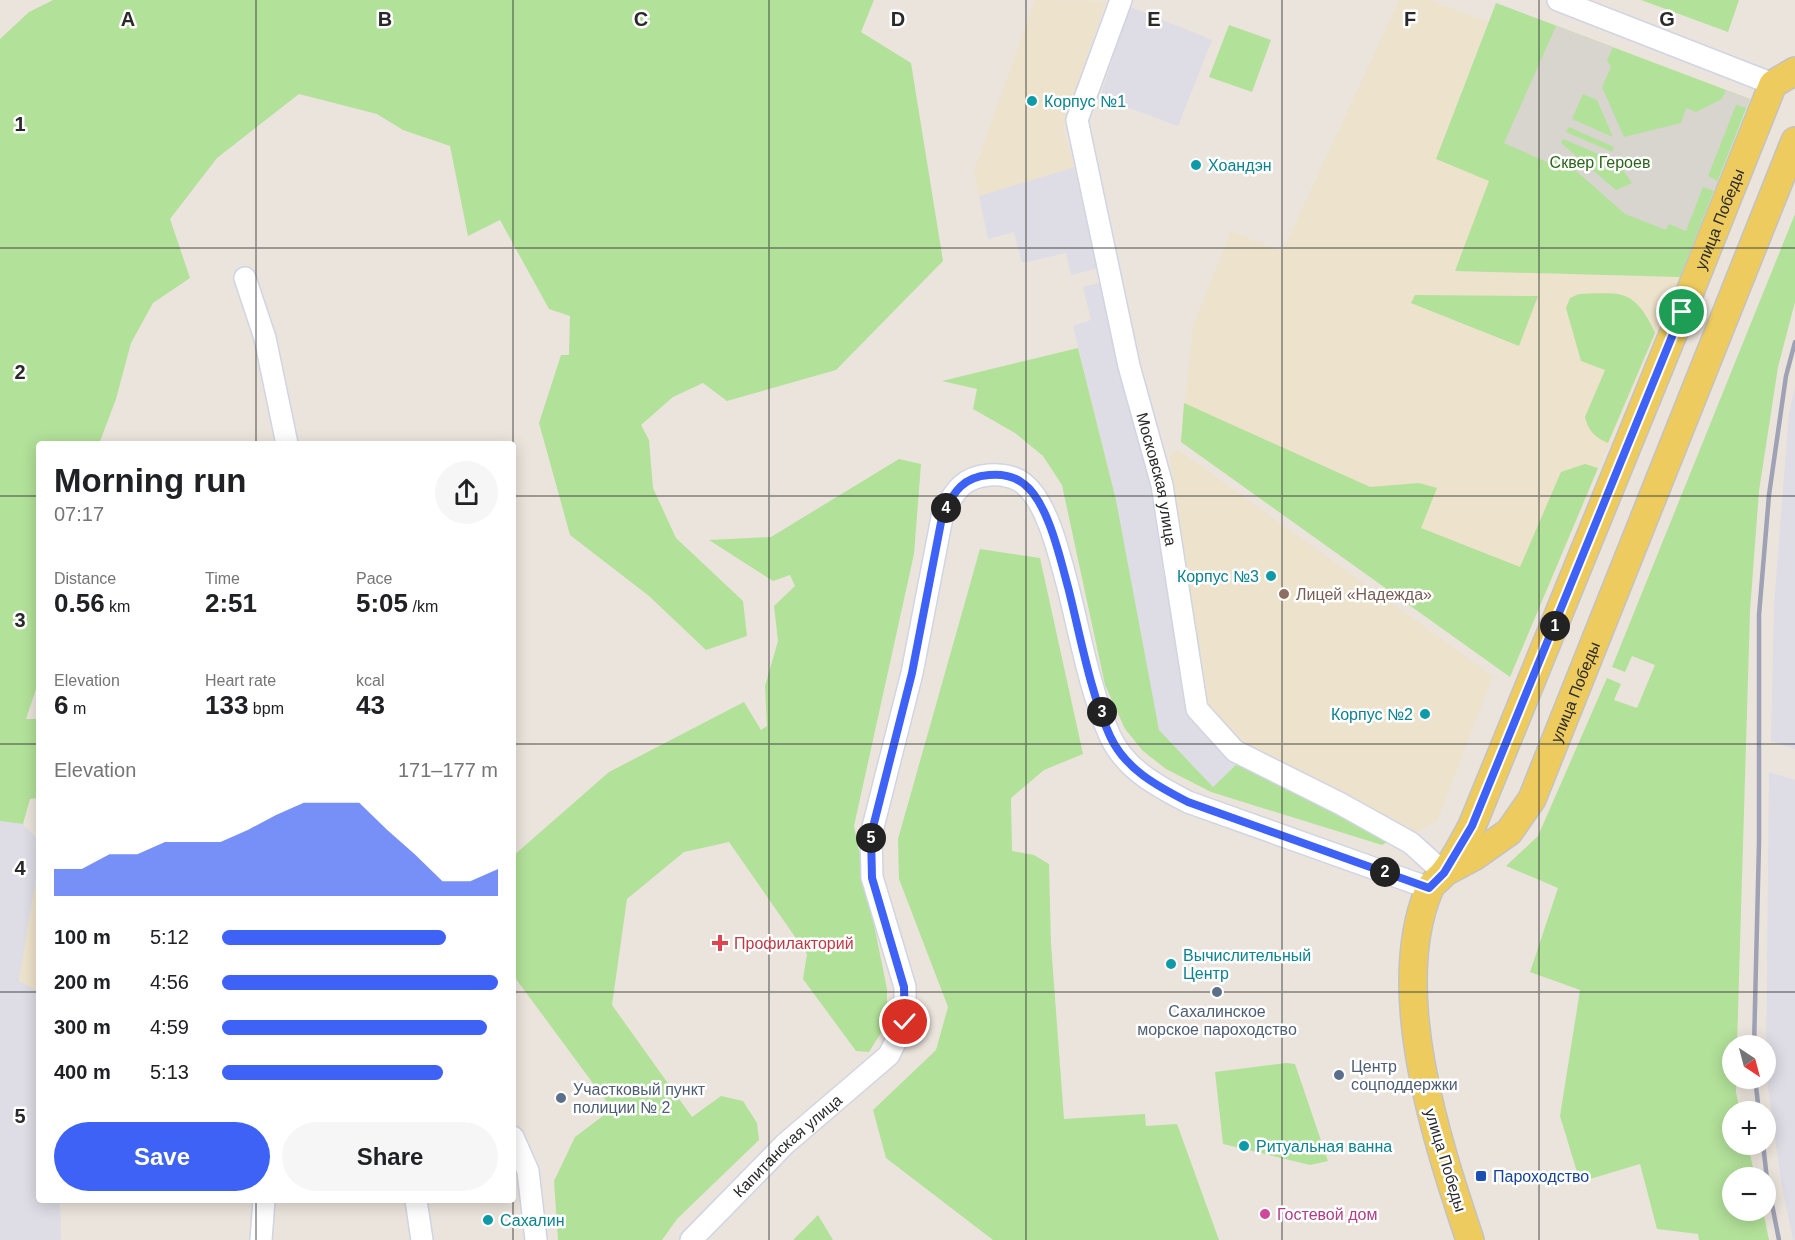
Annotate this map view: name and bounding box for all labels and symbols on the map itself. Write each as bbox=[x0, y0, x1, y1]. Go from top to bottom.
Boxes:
text: A bbox=[121, 8, 135, 30]
text: B bbox=[378, 8, 392, 30]
text: C bbox=[634, 8, 648, 30]
text: D bbox=[891, 8, 905, 30]
text: E bbox=[1147, 8, 1161, 30]
text: F bbox=[1404, 8, 1416, 30]
text: G bbox=[1659, 8, 1675, 30]
place label: Корпус №1 bbox=[1044, 93, 1126, 110]
marker: Корпус №1 bbox=[1025, 94, 1039, 108]
text: 1 bbox=[14, 113, 26, 135]
park label: Сквер Героев bbox=[1550, 154, 1650, 171]
place label: Хоандэн bbox=[1208, 157, 1272, 174]
marker: Хоандэн bbox=[1189, 158, 1203, 172]
street label: улица Победы bbox=[1692, 166, 1747, 272]
pin bbox=[1656, 286, 1707, 337]
text: 2 bbox=[14, 361, 26, 383]
street label: Московская улица bbox=[1133, 411, 1179, 547]
pin: 4 bbox=[931, 493, 961, 523]
place label: Корпус №3 bbox=[1177, 568, 1259, 585]
marker: Корпус №3 bbox=[1264, 569, 1278, 583]
place label: Лицей «Надежда» bbox=[1296, 586, 1432, 603]
marker: Лицей «Надежда» bbox=[1277, 587, 1291, 601]
text: 3 bbox=[14, 609, 26, 631]
pin: 1 bbox=[1540, 611, 1570, 641]
street label: улица Победы bbox=[1547, 639, 1603, 745]
pin: 3 bbox=[1087, 697, 1117, 727]
place label: Корпус №2 bbox=[1331, 706, 1413, 723]
marker: Корпус №2 bbox=[1418, 707, 1432, 721]
pin: 5 bbox=[856, 823, 886, 853]
text: 4 bbox=[14, 857, 26, 879]
pin: 2 bbox=[1370, 857, 1400, 887]
marker: Профилакторий bbox=[711, 934, 729, 952]
place label: Профилакторий bbox=[734, 935, 854, 952]
place label: Вычислительный Центр bbox=[1183, 947, 1311, 982]
marker: Вычислительный Центр bbox=[1164, 957, 1178, 971]
marker: Сахалинское морское пароходство bbox=[1210, 985, 1224, 999]
pin bbox=[879, 996, 930, 1047]
place label: Сахалинское морское пароходство bbox=[1137, 1003, 1297, 1038]
north arrow bbox=[1722, 1035, 1776, 1089]
place label: Центр соцподдержки bbox=[1351, 1058, 1458, 1093]
marker: Центр соцподдержки bbox=[1332, 1068, 1346, 1082]
place label: Участковый пункт полиции № 2 bbox=[573, 1081, 706, 1116]
marker: Участковый пункт полиции № 2 bbox=[554, 1091, 568, 1105]
street label: Капитанская улица bbox=[730, 1091, 845, 1201]
text: 5 bbox=[14, 1105, 26, 1127]
street label: улица Победы bbox=[1422, 1106, 1469, 1214]
place label: Ритуальная ванна bbox=[1256, 1138, 1392, 1155]
marker: Ритуальная ванна bbox=[1237, 1139, 1251, 1153]
place label: Пароходство bbox=[1493, 1168, 1589, 1185]
marker: Пароходство bbox=[1474, 1169, 1488, 1183]
place label: Гостевой дом bbox=[1277, 1206, 1377, 1223]
marker: Гостевой дом bbox=[1258, 1207, 1272, 1221]
place label: Сахалин bbox=[500, 1212, 564, 1229]
marker: Сахалин bbox=[481, 1213, 495, 1227]

